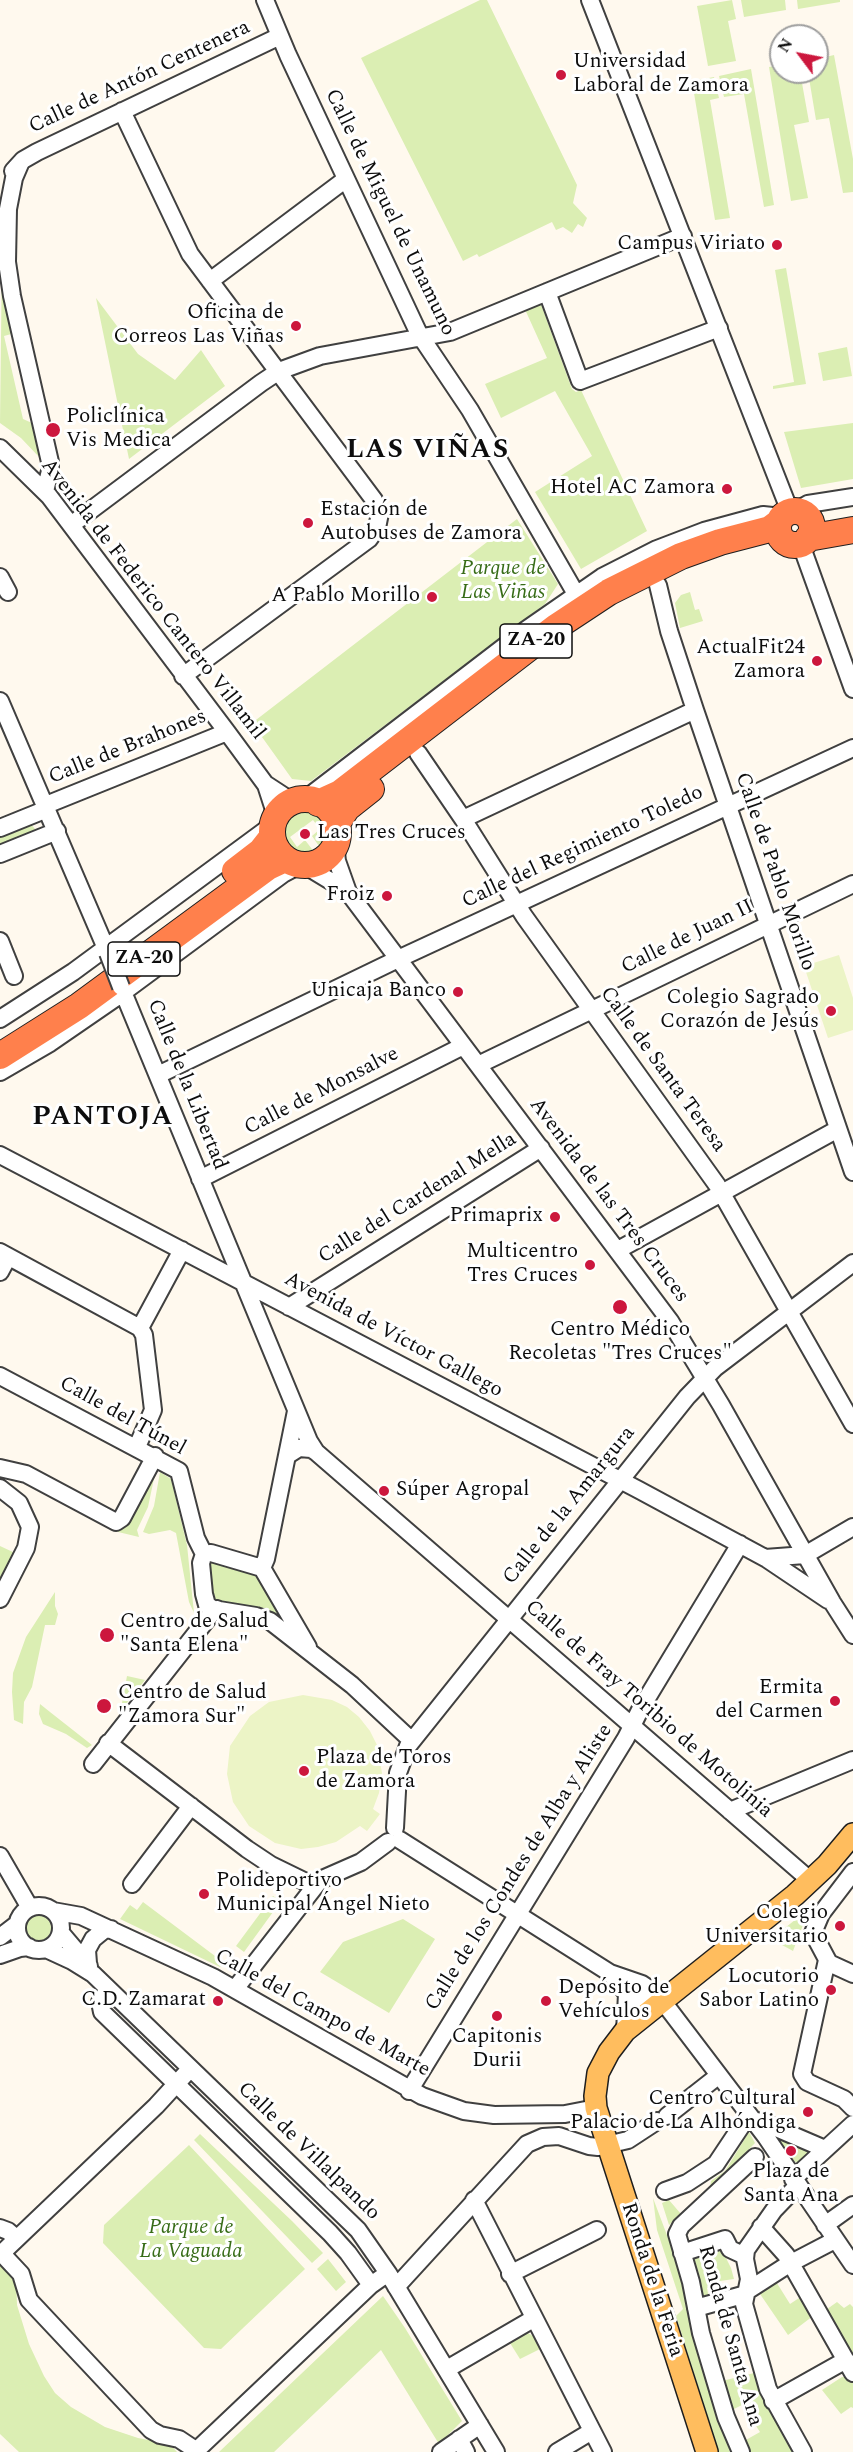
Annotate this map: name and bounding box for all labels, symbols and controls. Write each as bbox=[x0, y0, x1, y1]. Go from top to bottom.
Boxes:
street label: Calle de Antón Centenera bbox=[25, 16, 255, 140]
north arrow bbox=[769, 24, 829, 84]
text: N bbox=[772, 34, 799, 57]
place label: Universidad Laboral de Zamora bbox=[573, 50, 749, 100]
marker: Universidad Laboral de Zamora bbox=[554, 68, 568, 82]
street label: Calle de Miguel de Unamuno bbox=[318, 86, 460, 340]
place label: Campus Viriato bbox=[617, 232, 765, 258]
marker: Campus Viriato bbox=[770, 238, 784, 252]
place label: Oficina de Correos Las Viñas bbox=[113, 301, 284, 351]
marker: Oficina de Correos Las Viñas bbox=[289, 319, 303, 333]
place label: Policlínica Vis Medica bbox=[66, 405, 171, 455]
marker: Policlínica Vis Medica bbox=[44, 421, 62, 439]
district label: LAS VIÑAS bbox=[346, 436, 510, 468]
street label: Avenida de Federico Cantero Villamil bbox=[34, 454, 270, 746]
place label: Hotel AC Zamora bbox=[550, 476, 715, 502]
marker: Hotel AC Zamora bbox=[720, 482, 734, 496]
place label: Estación de Autobuses de Zamora bbox=[320, 498, 522, 548]
marker: Estación de Autobuses de Zamora bbox=[301, 516, 315, 530]
park label: Parque de Las Viñas bbox=[461, 557, 545, 607]
place label: A Pablo Morillo bbox=[271, 584, 420, 610]
marker: A Pablo Morillo bbox=[425, 590, 439, 604]
road number: ZA-20 bbox=[500, 624, 572, 658]
place label: ActualFit24 Zamora bbox=[696, 636, 805, 686]
marker: ActualFit24 Zamora bbox=[810, 654, 824, 668]
street label: Calle de Brahones bbox=[45, 705, 211, 791]
street label: Calle de Pablo Morillo bbox=[728, 770, 820, 974]
street label: Calle del Regimiento Toledo bbox=[458, 781, 708, 915]
place label: Las Tres Cruces bbox=[317, 821, 466, 847]
marker: Las Tres Cruces bbox=[298, 827, 312, 841]
place label: Froiz bbox=[326, 883, 375, 909]
marker: Froiz bbox=[380, 889, 394, 903]
street label: Calle de Juan II bbox=[618, 895, 758, 981]
road number: ZA-20 bbox=[108, 942, 180, 976]
place label: Unicaja Banco bbox=[311, 979, 446, 1005]
street label: Calle de Santa Teresa bbox=[593, 982, 731, 1158]
marker: Unicaja Banco bbox=[451, 985, 465, 999]
place label: Colegio Sagrado Corazón de Jesús bbox=[660, 986, 819, 1036]
street label: Calle de la Libertad bbox=[140, 996, 232, 1174]
marker: Colegio Sagrado Corazón de Jesús bbox=[824, 1004, 838, 1018]
street label: Calle de Monsalve bbox=[241, 1042, 403, 1142]
street label: Avenida de las Tres Cruces bbox=[523, 1094, 693, 1308]
district label: PANTOJA bbox=[32, 1103, 174, 1135]
street label: Calle del Cardenal Mella bbox=[314, 1128, 522, 1270]
place label: Primaprix bbox=[449, 1204, 543, 1230]
marker: Primaprix bbox=[548, 1210, 562, 1224]
place label: Multicentro Tres Cruces bbox=[466, 1240, 578, 1290]
marker: Multicentro Tres Cruces bbox=[583, 1258, 597, 1272]
street label: Avenida de Víctor Gallego bbox=[279, 1268, 507, 1404]
marker: Centro Médico Recoletas "Tres Cruces" bbox=[611, 1298, 629, 1316]
place label: Centro Médico Recoletas "Tres Cruces" bbox=[508, 1318, 732, 1368]
street label: Calle del Túnel bbox=[54, 1372, 190, 1462]
street label: Calle de la Amargura bbox=[498, 1422, 642, 1590]
place label: Súper Agropal bbox=[396, 1478, 529, 1504]
marker: Súper Agropal bbox=[377, 1484, 391, 1498]
street label: Calle de Fray Toribio de Motolinia bbox=[519, 1596, 777, 1824]
place label: Centro de Salud "Santa Elena" bbox=[120, 1610, 269, 1660]
marker: Centro de Salud "Santa Elena" bbox=[98, 1626, 116, 1644]
place label: Ermita del Carmen bbox=[715, 1676, 823, 1726]
place label: Centro de Salud "Zamora Sur" bbox=[118, 1681, 267, 1731]
marker: Ermita del Carmen bbox=[828, 1694, 842, 1708]
marker: Centro de Salud "Zamora Sur" bbox=[95, 1697, 113, 1715]
street label: Calle de los Condes de Alba y Aliste bbox=[421, 1720, 619, 2016]
place label: Plaza de Toros de Zamora bbox=[316, 1746, 452, 1796]
marker: Plaza de Toros de Zamora bbox=[297, 1764, 311, 1778]
place label: Polideportivo Municipal Ángel Nieto bbox=[216, 1869, 430, 1919]
marker: Polideportivo Municipal Ángel Nieto bbox=[197, 1887, 211, 1901]
place label: Colegio Universitario bbox=[705, 1901, 828, 1951]
marker: Colegio Universitario bbox=[833, 1919, 847, 1933]
street label: Calle del Campo de Marte bbox=[210, 1944, 434, 2084]
place label: Locutorio Sabor Latino bbox=[699, 1965, 819, 2015]
place label: Depósito de Vehículos bbox=[558, 1976, 669, 2026]
marker: Locutorio Sabor Latino bbox=[824, 1983, 838, 1997]
place label: C.D. Zamarat bbox=[81, 1988, 206, 2014]
marker: C.D. Zamarat bbox=[211, 1994, 225, 2008]
marker: Depósito de Vehículos bbox=[539, 1994, 553, 2008]
marker: Capitonis Durii bbox=[490, 2009, 504, 2023]
place label: Capitonis Durii bbox=[452, 2025, 542, 2075]
street label: Calle de Villalpando bbox=[231, 2077, 385, 2227]
place label: Centro Cultural Palacio de La Alhóndiga bbox=[570, 2087, 796, 2137]
marker: Centro Cultural Palacio de La Alhóndiga bbox=[801, 2105, 815, 2119]
marker: Plaza de Santa Ana bbox=[784, 2144, 798, 2158]
place label: Plaza de Santa Ana bbox=[743, 2160, 839, 2210]
street label: Ronda de la Feria bbox=[614, 2199, 688, 2361]
park label: Parque de La Vaguada bbox=[139, 2216, 243, 2266]
street label: Ronda de Santa Ana bbox=[691, 2243, 767, 2429]

